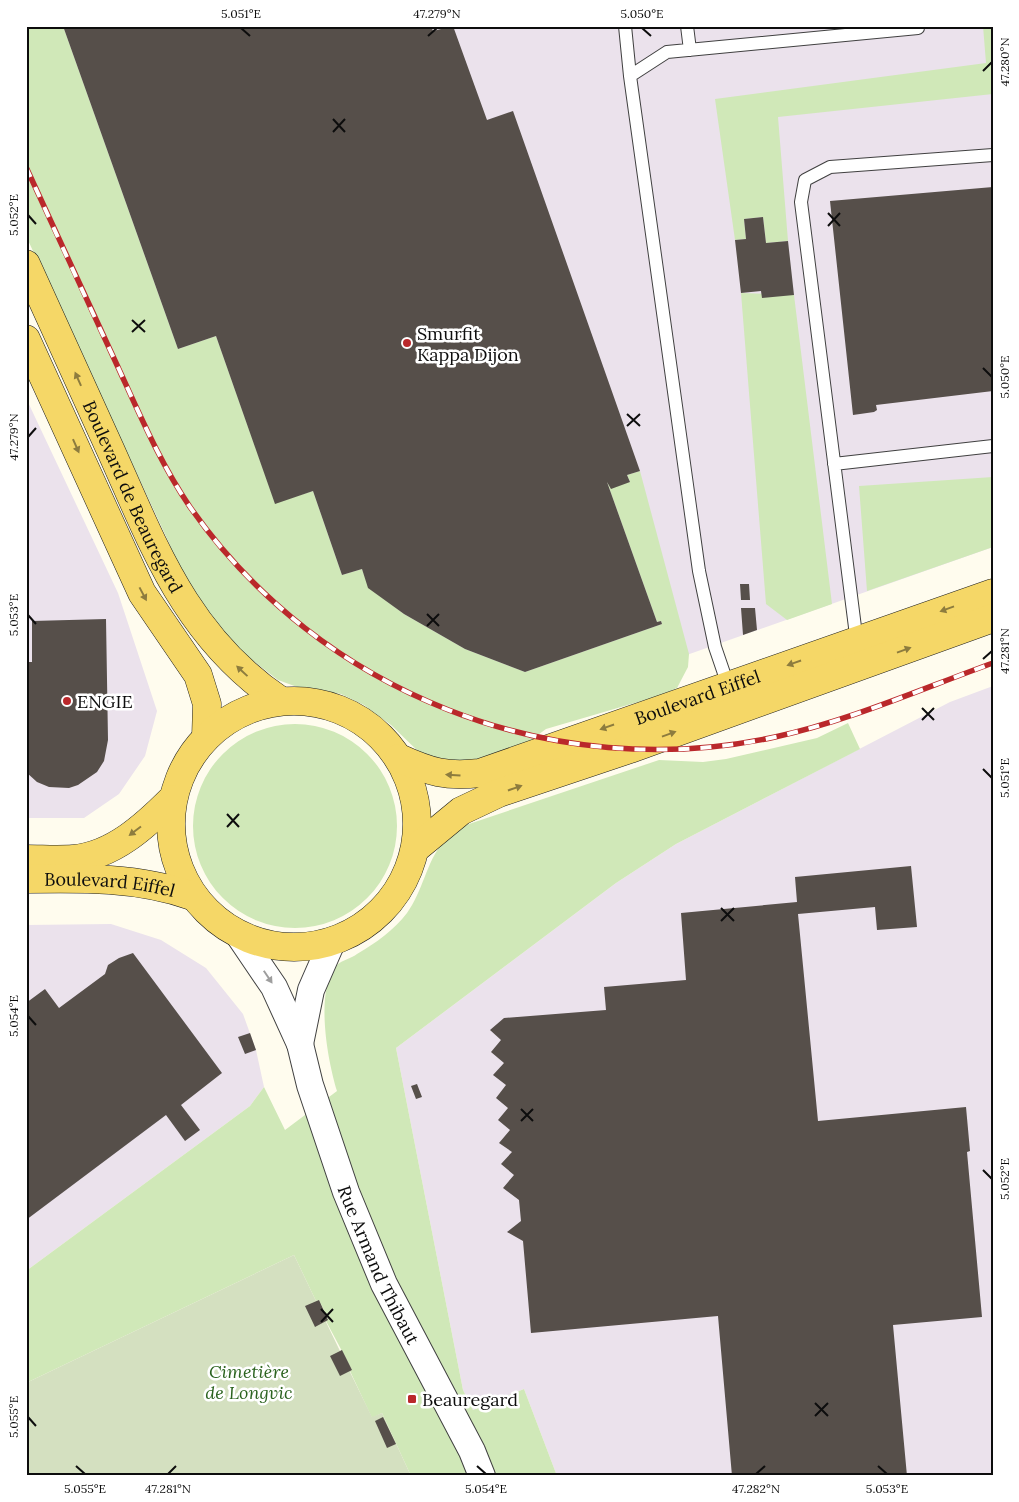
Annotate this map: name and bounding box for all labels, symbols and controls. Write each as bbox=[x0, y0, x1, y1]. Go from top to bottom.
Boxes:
text: 5.051°E bbox=[221, 6, 261, 21]
text: 47.279°N bbox=[413, 6, 461, 21]
text: 5.050°E bbox=[620, 6, 664, 21]
text: 47.280°N bbox=[997, 37, 1012, 87]
text: 5.052°E bbox=[6, 194, 21, 236]
place label: Smurfit Kappa Dijon bbox=[417, 322, 519, 366]
marker: Smurfit Kappa Dijon bbox=[401, 337, 413, 349]
text: 5.050°E bbox=[997, 355, 1012, 399]
one-way arrow bbox=[74, 372, 82, 386]
street label: Boulevard de Beauregard bbox=[78, 397, 188, 597]
text: 47.279°N bbox=[6, 413, 21, 461]
one-way arrow bbox=[73, 439, 81, 453]
one-way arrow bbox=[139, 587, 147, 602]
text: 5.053°E bbox=[6, 594, 21, 636]
one-way arrow bbox=[939, 605, 954, 613]
text: 47.281°N bbox=[997, 628, 1012, 674]
one-way arrow bbox=[897, 646, 912, 654]
one-way arrow bbox=[786, 660, 801, 667]
street label: Boulevard Eiffel bbox=[631, 664, 763, 729]
one-way arrow bbox=[237, 665, 249, 677]
place label: ENGIE bbox=[77, 690, 133, 713]
marker: ENGIE bbox=[61, 695, 73, 707]
one-way arrow bbox=[599, 724, 614, 732]
one-way arrow bbox=[661, 730, 676, 738]
text: 5.051°E bbox=[997, 758, 1012, 798]
one-way arrow bbox=[444, 770, 460, 778]
one-way arrow bbox=[508, 783, 523, 791]
one-way arrow bbox=[129, 826, 142, 837]
street label: Boulevard Eiffel bbox=[44, 867, 178, 902]
one-way arrow bbox=[263, 970, 273, 984]
text: 5.054°E bbox=[6, 995, 21, 1037]
text: 5.052°E bbox=[997, 1158, 1012, 1200]
street label: Rue Armand Thibaut bbox=[333, 1182, 425, 1348]
park label: Cimetière de Longvic bbox=[205, 1360, 293, 1404]
place label: Beauregard bbox=[422, 1388, 518, 1411]
marker: Beauregard bbox=[406, 1393, 418, 1405]
text: 5.055°E bbox=[6, 1396, 21, 1438]
text: 5.055°E bbox=[64, 1481, 106, 1496]
text: 47.281°N bbox=[145, 1481, 191, 1496]
text: 5.054°E bbox=[465, 1481, 507, 1496]
text: 47.282°N bbox=[732, 1481, 780, 1496]
text: 5.053°E bbox=[866, 1481, 908, 1496]

